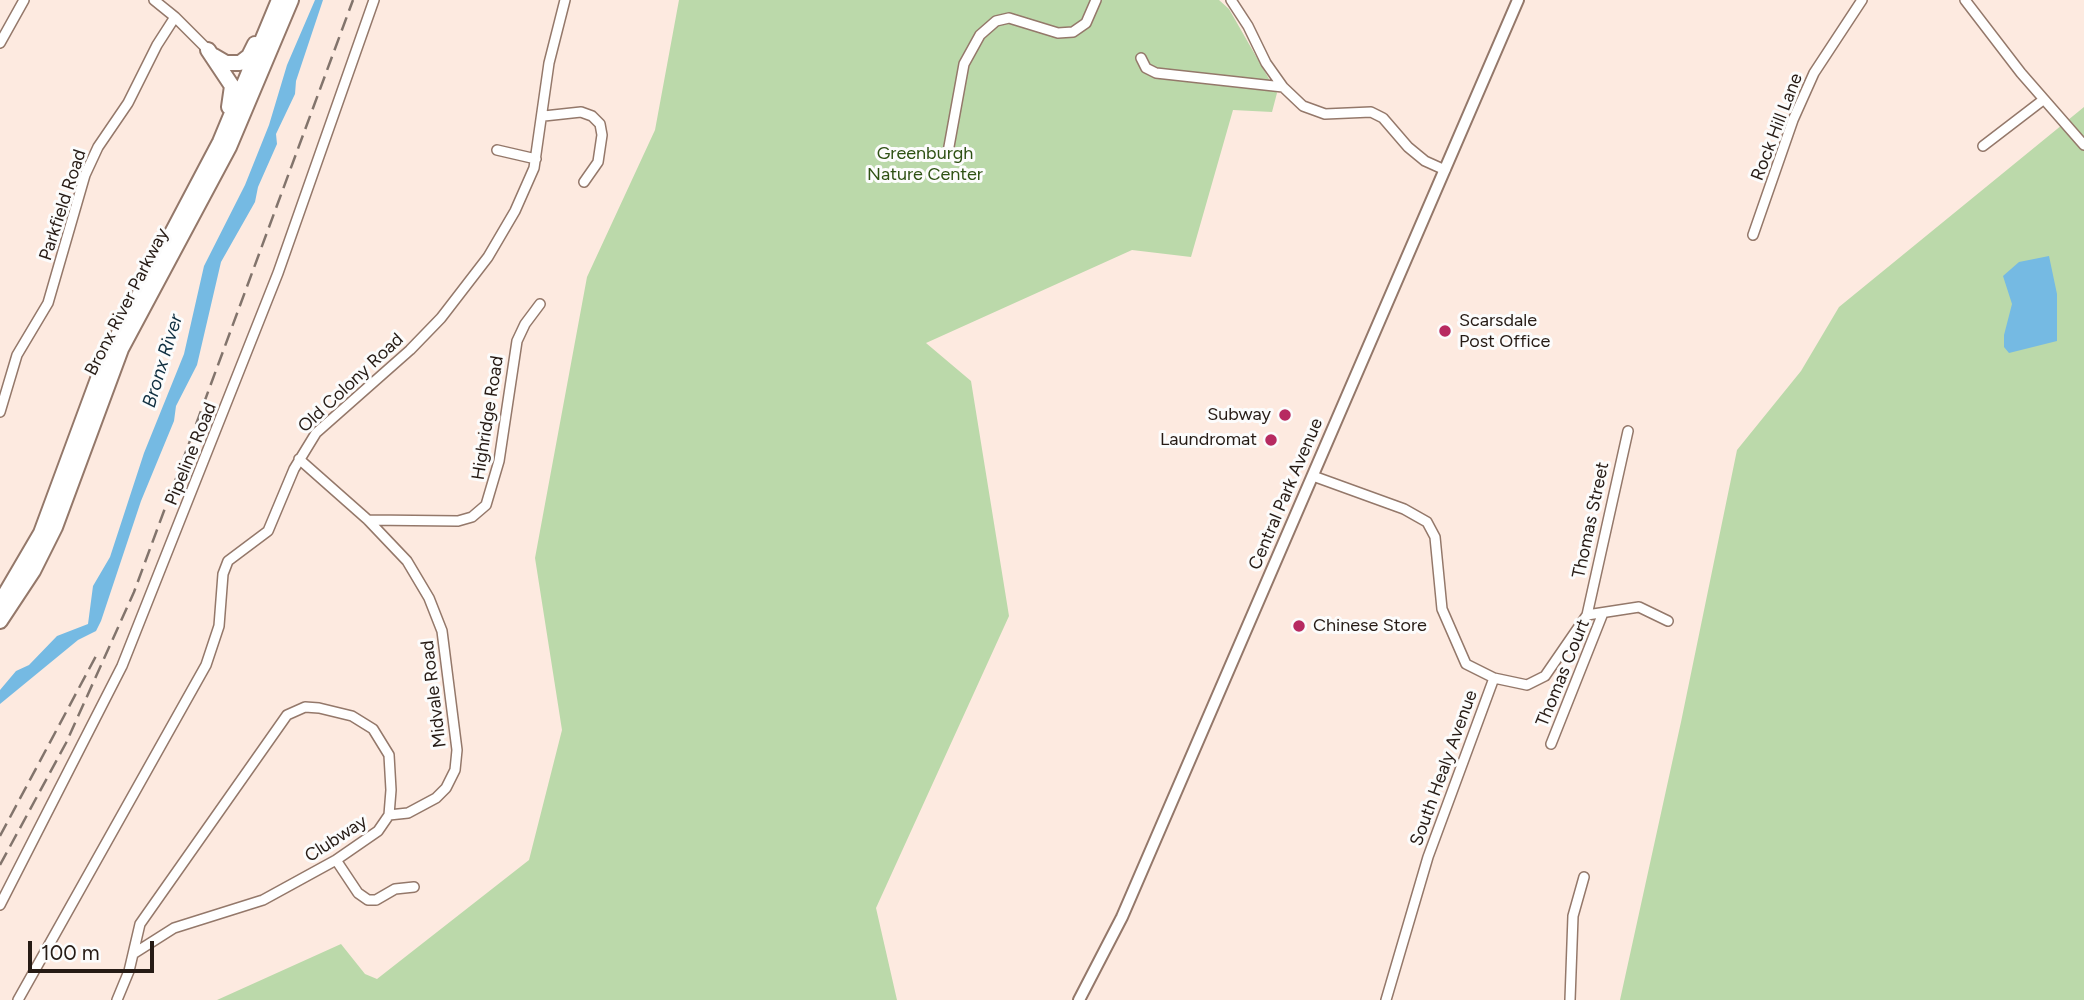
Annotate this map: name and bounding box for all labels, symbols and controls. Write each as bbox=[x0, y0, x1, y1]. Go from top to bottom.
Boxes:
street label: Rock Hill Lane bbox=[1747, 70, 1807, 184]
park label: Greenburgh Nature Center bbox=[867, 143, 983, 186]
street label: Parkfield Road bbox=[35, 147, 91, 263]
street label: Bronx River Parkway bbox=[81, 225, 173, 379]
place label: Scarsdale Post Office bbox=[1459, 310, 1550, 352]
water label: Bronx River bbox=[138, 312, 188, 410]
marker: Scarsdale Post Office bbox=[1437, 323, 1453, 339]
street label: Old Colony Road bbox=[294, 329, 408, 437]
street label: Highridge Road bbox=[468, 354, 508, 482]
street label: Pipeline Road bbox=[161, 399, 221, 509]
place label: Subway bbox=[1207, 404, 1271, 426]
marker: Subway bbox=[1277, 407, 1293, 423]
street label: Central Park Avenue bbox=[1244, 415, 1328, 573]
place label: Laundromat bbox=[1160, 429, 1257, 451]
marker: Laundromat bbox=[1263, 432, 1279, 448]
street label: Thomas Street bbox=[1568, 460, 1614, 580]
place label: Chinese Store bbox=[1313, 615, 1427, 637]
street label: Thomas Court bbox=[1532, 616, 1594, 730]
marker: Chinese Store bbox=[1291, 618, 1307, 634]
street label: Midvale Road bbox=[417, 639, 451, 749]
street label: South Healy Avenue bbox=[1406, 687, 1482, 849]
street label: Clubway bbox=[301, 811, 371, 867]
scale bar bbox=[32, 926, 158, 970]
text: 100 m bbox=[41, 940, 100, 965]

